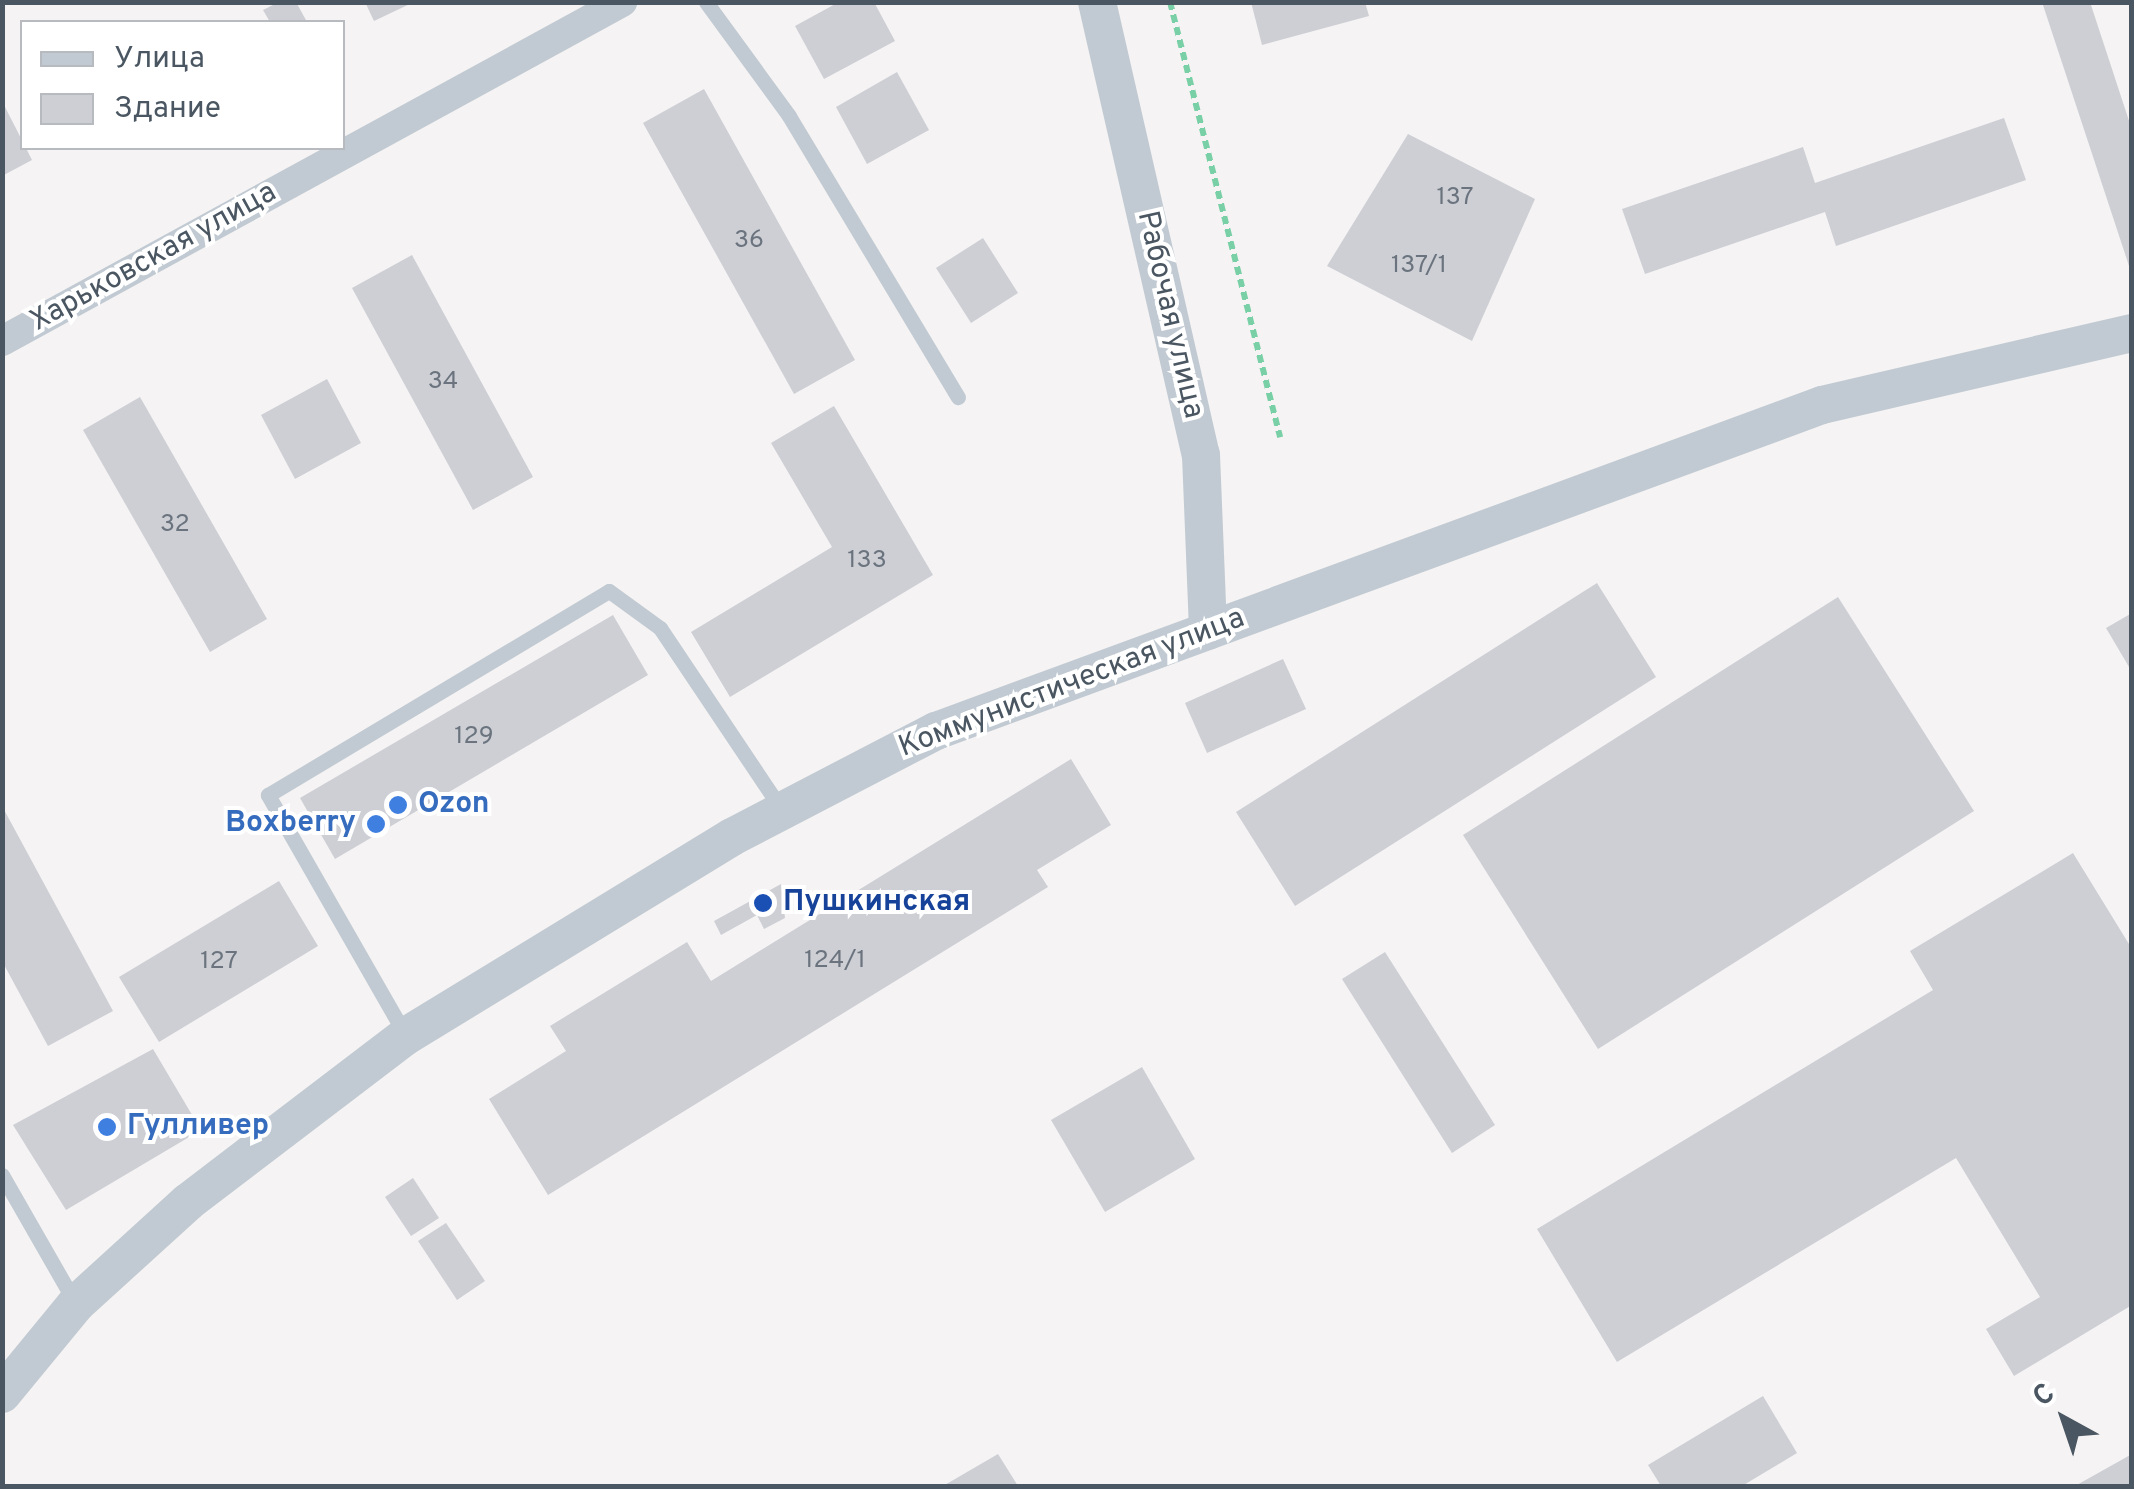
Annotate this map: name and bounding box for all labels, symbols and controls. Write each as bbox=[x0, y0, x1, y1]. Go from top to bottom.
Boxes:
legend bbox=[20, 20, 345, 150]
text: Улица bbox=[114, 41, 205, 78]
text: Здание bbox=[114, 91, 221, 128]
street label: Харьковская улица bbox=[25, 175, 283, 341]
house number: 137 bbox=[1436, 183, 1474, 213]
street label: Рабочая улица bbox=[1128, 208, 1210, 422]
house number: 36 bbox=[734, 226, 764, 256]
house number: 137/1 bbox=[1391, 251, 1447, 281]
house number: 34 bbox=[428, 367, 458, 397]
house number: 32 bbox=[160, 510, 190, 540]
house number: 133 bbox=[847, 546, 887, 576]
street label: Коммунистическая улица bbox=[894, 601, 1250, 767]
house number: 129 bbox=[454, 722, 494, 752]
place label: Ozon bbox=[418, 787, 490, 823]
marker: Ozon bbox=[387, 794, 409, 816]
place label: Boxberry bbox=[225, 806, 356, 842]
marker: Boxberry bbox=[365, 813, 387, 835]
place label: Пушкинская bbox=[783, 885, 970, 921]
marker: Пушкинская bbox=[752, 892, 774, 914]
house number: 124/1 bbox=[804, 946, 866, 976]
house number: 127 bbox=[200, 947, 238, 977]
place label: Гулливер bbox=[127, 1109, 269, 1145]
marker: Гулливер bbox=[96, 1116, 118, 1138]
north arrow bbox=[2014, 1369, 2114, 1469]
text: С bbox=[2026, 1376, 2063, 1416]

